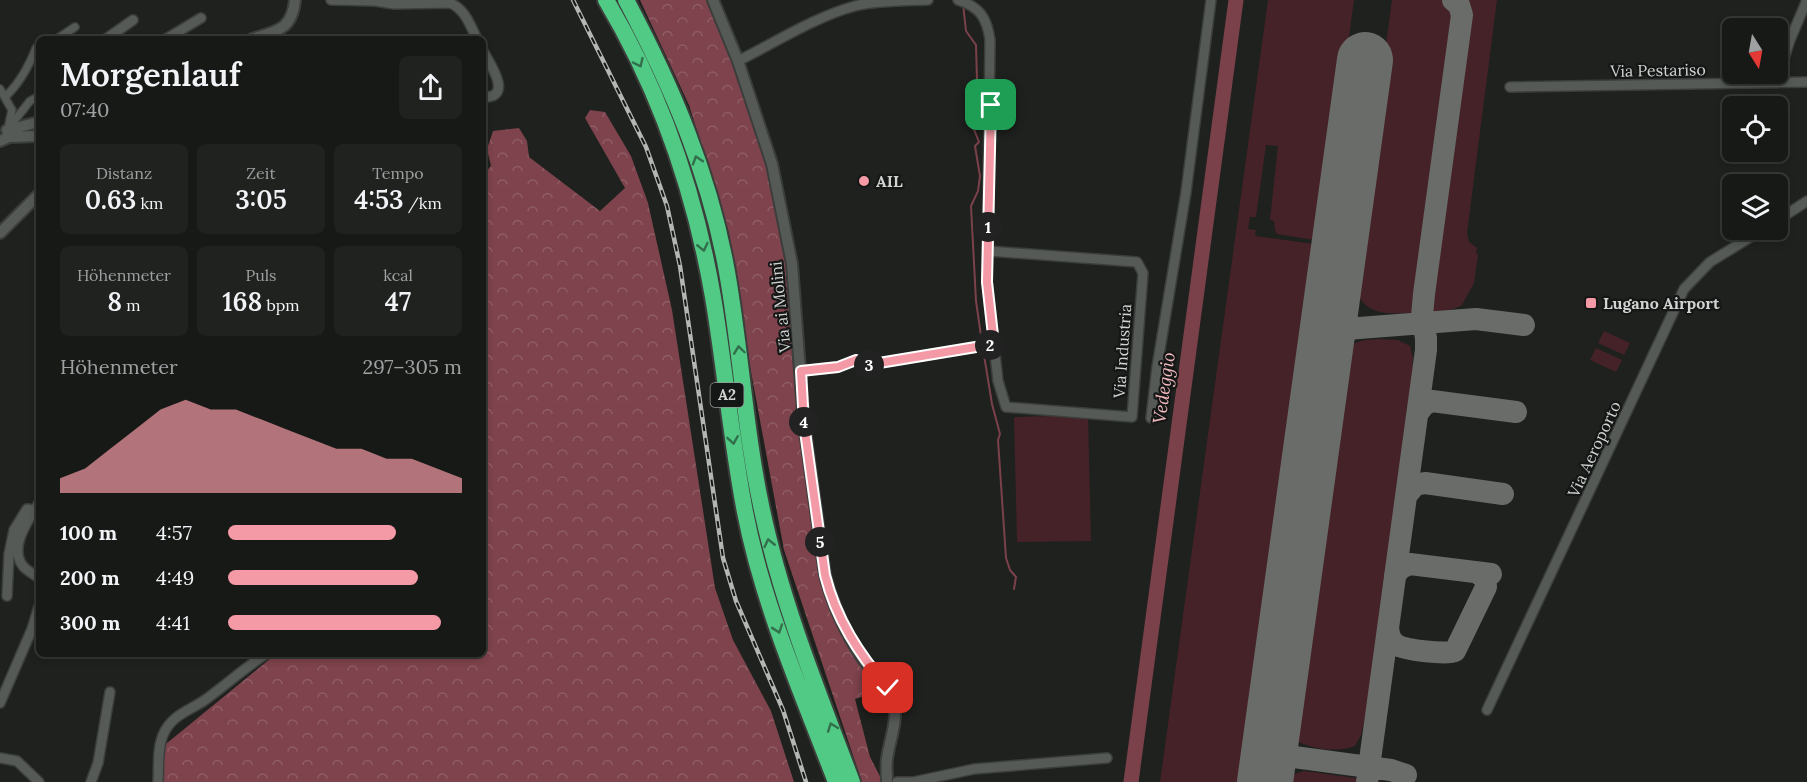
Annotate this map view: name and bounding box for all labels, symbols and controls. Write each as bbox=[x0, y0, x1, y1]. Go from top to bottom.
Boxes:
north arrow bbox=[1722, 18, 1788, 84]
map controls bbox=[1722, 18, 1788, 240]
text: Morgenlauf bbox=[60, 53, 241, 95]
button: share bbox=[399, 56, 462, 119]
one-way arrow bbox=[632, 57, 644, 68]
street label: Via Pestariso bbox=[1609, 59, 1706, 81]
pin bbox=[965, 79, 1016, 130]
icon: arrive bbox=[974, 88, 1007, 121]
button: locate bbox=[1722, 96, 1788, 162]
text: 07:40 bbox=[60, 97, 109, 122]
one-way arrow bbox=[692, 155, 704, 166]
text: Distanz bbox=[96, 163, 152, 183]
text: Zeit bbox=[246, 163, 276, 183]
text: Tempo bbox=[372, 163, 424, 183]
place label: AIL bbox=[876, 171, 903, 191]
marker: AIL bbox=[857, 174, 871, 188]
button: layers bbox=[1722, 174, 1788, 240]
text: 0.63 bbox=[85, 183, 136, 216]
text: 3:05 bbox=[235, 183, 287, 216]
text: 4:53 bbox=[354, 183, 404, 216]
text: km bbox=[136, 193, 163, 213]
text: /km bbox=[404, 193, 442, 213]
pin: 1 bbox=[973, 212, 1003, 242]
text: 1 bbox=[985, 217, 991, 237]
one-way arrow bbox=[696, 242, 709, 252]
street label: Via ai Molini bbox=[765, 261, 795, 354]
text: Höhenmeter bbox=[77, 265, 171, 285]
text: Puls bbox=[245, 265, 277, 285]
text: kcal bbox=[383, 265, 413, 285]
text: 8 bbox=[107, 285, 122, 318]
text: 168 bbox=[222, 285, 262, 318]
text: 47 bbox=[385, 285, 411, 318]
place label: Lugano Airport bbox=[1603, 293, 1720, 313]
text: m bbox=[122, 295, 141, 315]
text: bpm bbox=[262, 295, 300, 315]
marker: Lugano Airport bbox=[1584, 296, 1598, 310]
street label: Via Industria bbox=[1109, 303, 1135, 400]
pin: 2 bbox=[975, 330, 1005, 360]
text: 2 bbox=[986, 335, 994, 355]
one-way arrow bbox=[733, 346, 745, 355]
pin: 3 bbox=[854, 350, 884, 380]
water label: Vedeggio bbox=[1147, 351, 1180, 425]
text: Höhenmeter bbox=[60, 354, 178, 379]
text: 297–305 m bbox=[362, 354, 462, 379]
text: 3 bbox=[865, 355, 873, 375]
road number: A2 bbox=[710, 383, 744, 407]
street label: Via Aeroporto bbox=[1563, 398, 1625, 501]
pin: 4 bbox=[789, 407, 819, 437]
text: 4 bbox=[800, 412, 808, 432]
one-way arrow bbox=[726, 434, 739, 444]
text: 100 m bbox=[60, 520, 117, 545]
text: 4:57 bbox=[156, 520, 192, 545]
pin: 5 bbox=[805, 527, 835, 557]
text: 5 bbox=[816, 532, 824, 552]
one-way arrow bbox=[763, 538, 776, 548]
text: 200 m bbox=[60, 565, 120, 590]
text: 4:49 bbox=[156, 565, 194, 590]
text: 300 m bbox=[60, 610, 120, 635]
text: 4:41 bbox=[156, 610, 190, 635]
one-way arrow bbox=[770, 623, 783, 634]
pin bbox=[862, 662, 913, 713]
icon: check bbox=[871, 671, 904, 704]
one-way arrow bbox=[826, 722, 839, 733]

